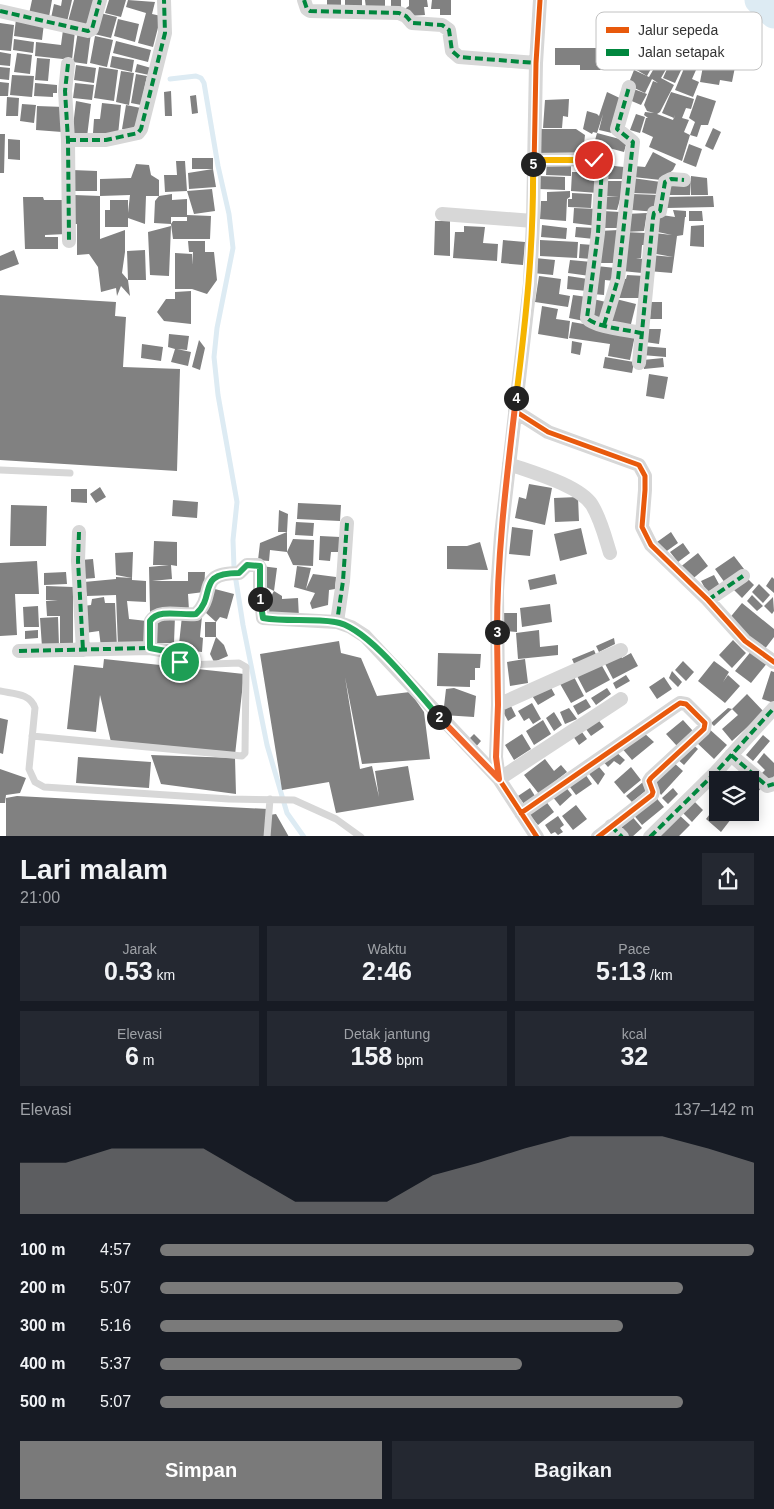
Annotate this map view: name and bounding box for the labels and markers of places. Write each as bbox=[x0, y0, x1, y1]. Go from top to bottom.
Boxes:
pin bbox=[573, 139, 615, 181]
pin: 5 bbox=[520, 152, 546, 176]
pin: 4 bbox=[504, 386, 528, 410]
pin: 1 bbox=[248, 586, 272, 612]
pin: 3 bbox=[484, 620, 510, 644]
pin bbox=[159, 641, 201, 683]
pin: 2 bbox=[426, 704, 452, 730]

